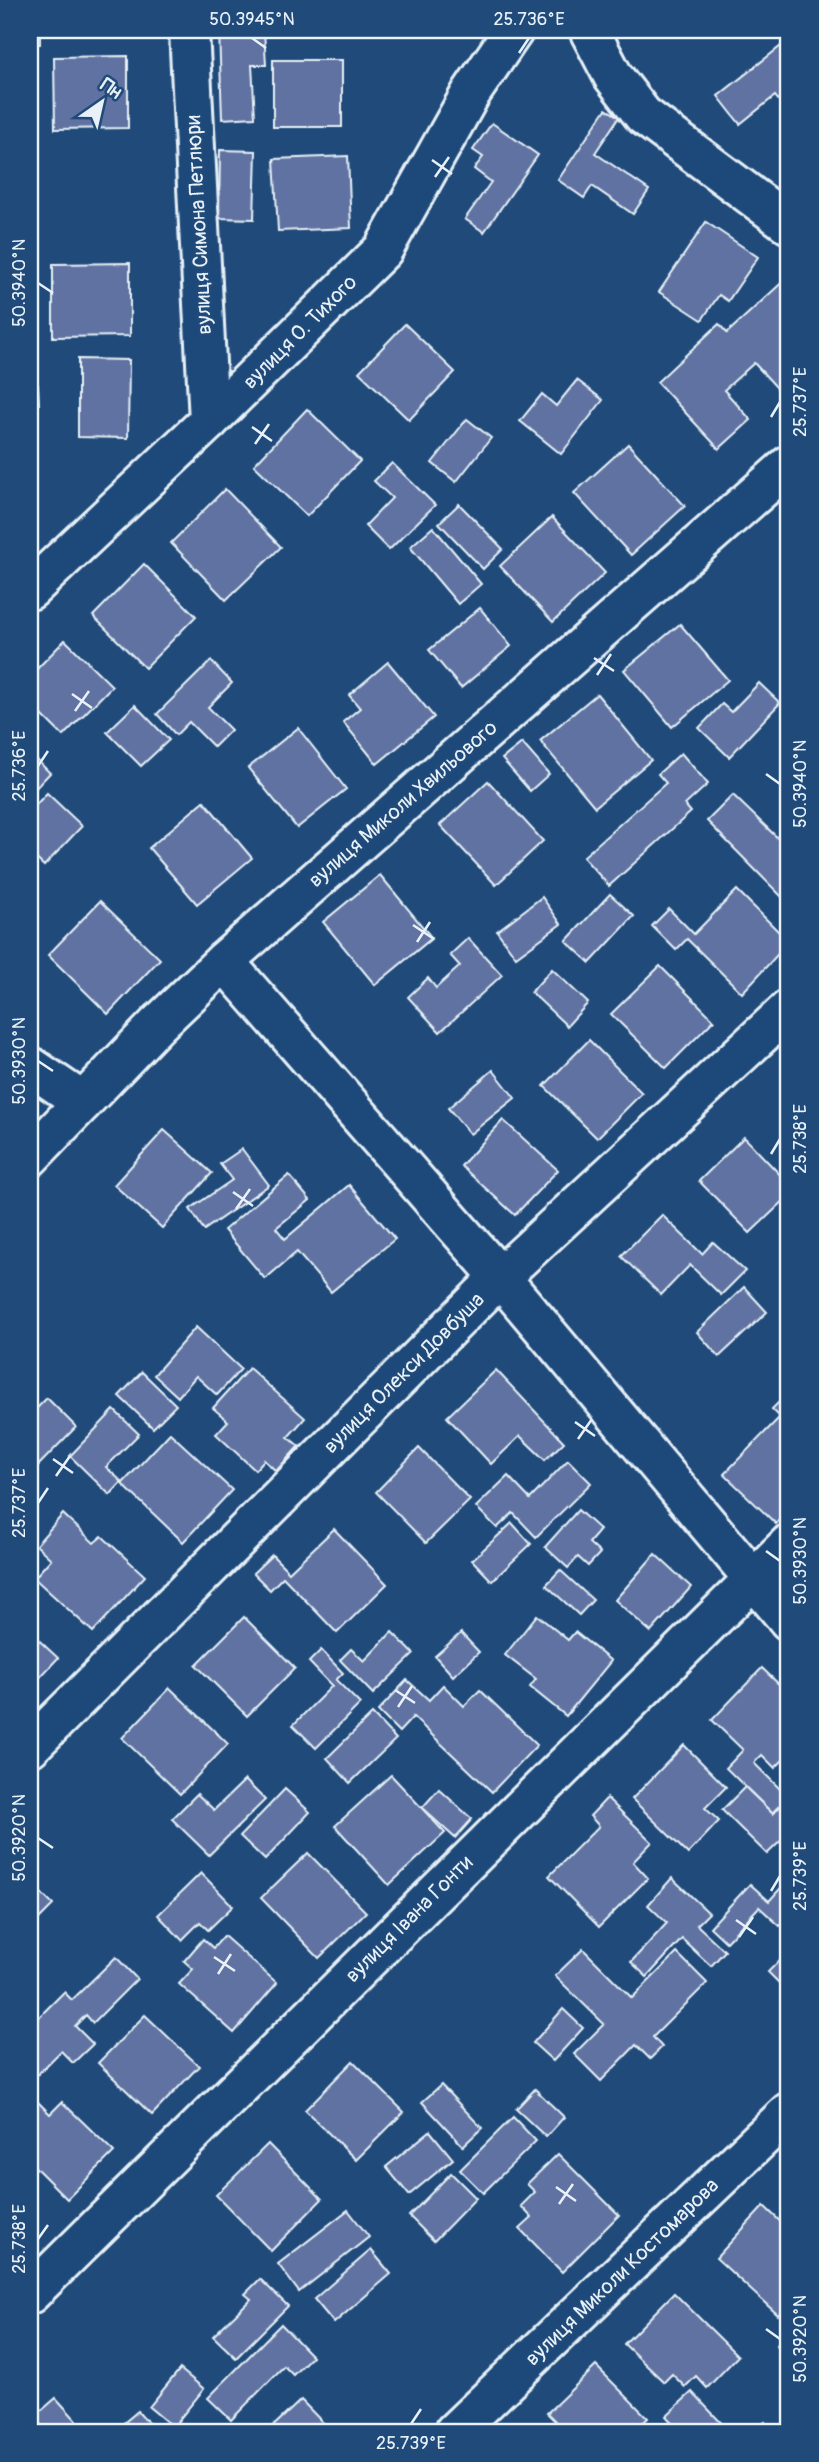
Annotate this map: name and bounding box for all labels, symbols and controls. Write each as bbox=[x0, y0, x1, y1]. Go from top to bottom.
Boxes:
text: 50.3945°N bbox=[209, 8, 295, 31]
text: 25.736°E bbox=[493, 8, 565, 31]
north arrow bbox=[66, 66, 136, 136]
text: Пн bbox=[96, 73, 126, 105]
street label: вулиця Симона Петлюри bbox=[180, 115, 218, 335]
text: 50.3940°N bbox=[8, 239, 31, 327]
street label: вулиця О. Тихого bbox=[237, 269, 363, 395]
text: 25.737°E bbox=[789, 367, 812, 437]
street label: вулиця Миколи Хвильового bbox=[303, 714, 503, 894]
text: 25.736°E bbox=[8, 730, 31, 802]
text: 50.3940°N bbox=[789, 740, 812, 828]
text: 50.3930°N bbox=[8, 1017, 31, 1105]
text: 25.738°E bbox=[789, 1104, 812, 1174]
street label: вулиця Олекси Довбуша bbox=[318, 1287, 490, 1459]
text: 25.737°E bbox=[8, 1468, 31, 1538]
text: 50.3930°N bbox=[789, 1517, 812, 1605]
text: 50.3920°N bbox=[8, 1794, 31, 1882]
text: 25.739°E bbox=[789, 1841, 812, 1911]
street label: вулиця Івана Гонти bbox=[339, 1849, 479, 1989]
street label: вулиця Миколи Костомарова bbox=[519, 2172, 725, 2372]
text: 25.738°E bbox=[8, 2204, 31, 2274]
text: 50.3920°N bbox=[789, 2295, 812, 2383]
text: 25.739°E bbox=[376, 2432, 446, 2455]

